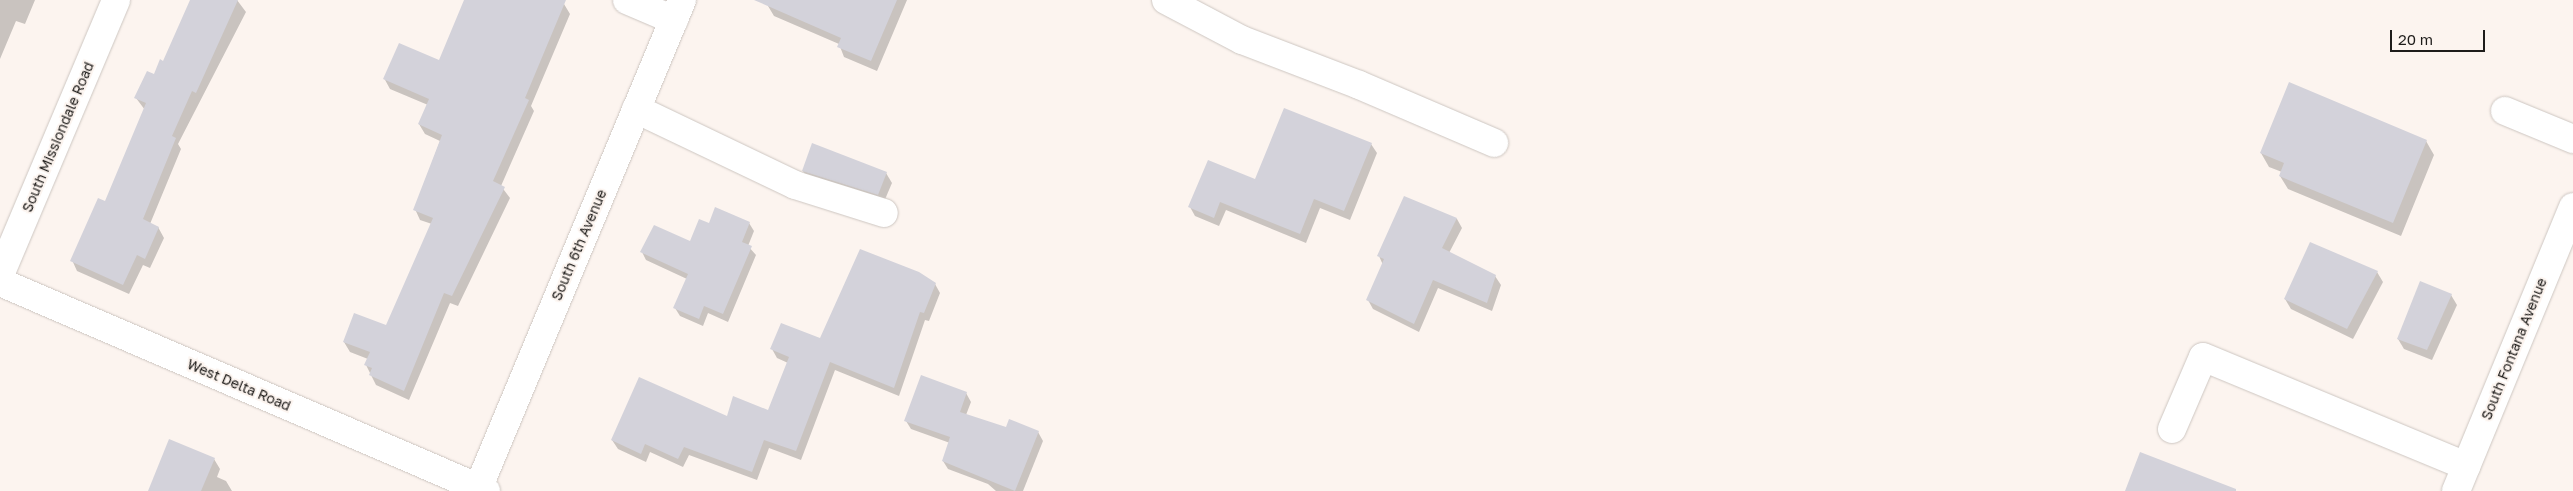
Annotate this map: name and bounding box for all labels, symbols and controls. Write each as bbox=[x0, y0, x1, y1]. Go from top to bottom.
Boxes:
scale bar bbox=[2393, 20, 2488, 52]
text: 20 m bbox=[2398, 30, 2433, 48]
street label: South Missiondale Road bbox=[19, 59, 97, 215]
street label: South 6th Avenue bbox=[548, 187, 610, 303]
street label: South Fontana Avenue bbox=[2478, 276, 2550, 422]
street label: West Delta Road bbox=[185, 356, 293, 414]

